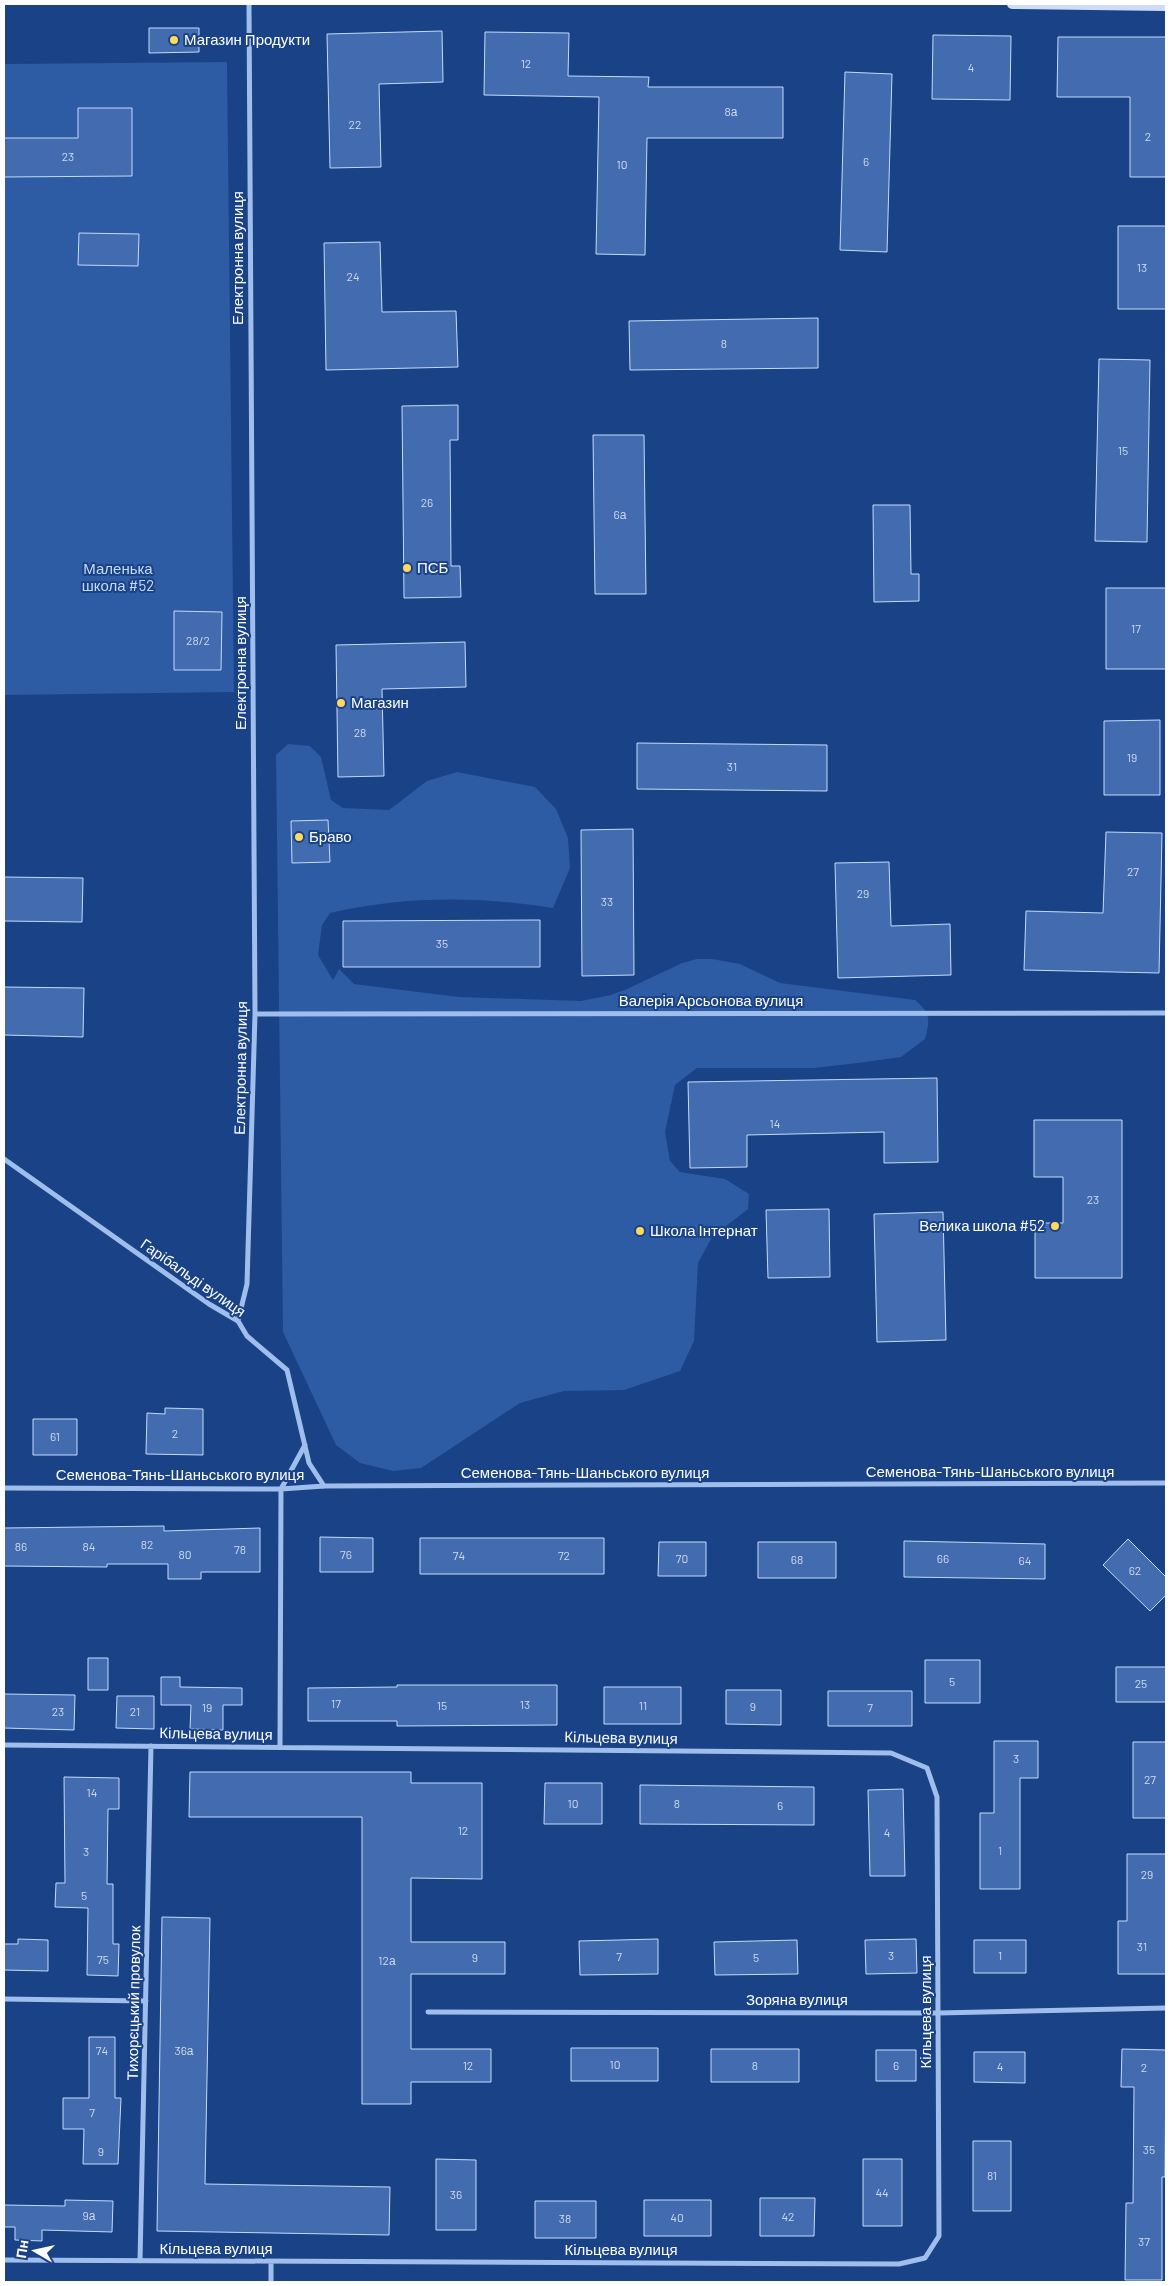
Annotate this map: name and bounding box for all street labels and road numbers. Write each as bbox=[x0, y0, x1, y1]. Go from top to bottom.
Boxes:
street label: Електронна вулиця bbox=[228, 191, 246, 325]
street label: Електронна вулиця bbox=[231, 596, 249, 730]
street label: Валерія Арсьонова вулиця bbox=[619, 991, 803, 1009]
street label: Електронна вулиця bbox=[230, 1001, 250, 1135]
street label: Гарібальді вулиця bbox=[138, 1234, 250, 1320]
street label: Семенова-Тянь-Шаньського вулиця bbox=[866, 1462, 1114, 1480]
street label: Семенова-Тянь-Шаньського вулиця bbox=[461, 1463, 709, 1481]
street label: Семенова-Тянь-Шаньського вулиця bbox=[56, 1465, 304, 1483]
street label: Кільцева вулиця bbox=[159, 1723, 273, 1743]
street label: Кільцева вулиця bbox=[564, 1727, 678, 1747]
street label: Тихорєцький провулок bbox=[123, 1925, 143, 2080]
street label: Кільцева вулиця bbox=[916, 1955, 934, 2069]
street label: Зоряна вулиця bbox=[746, 1990, 848, 2008]
street label: Кільцева вулиця bbox=[159, 2239, 273, 2257]
street label: Кільцева вулиця bbox=[564, 2240, 678, 2258]

